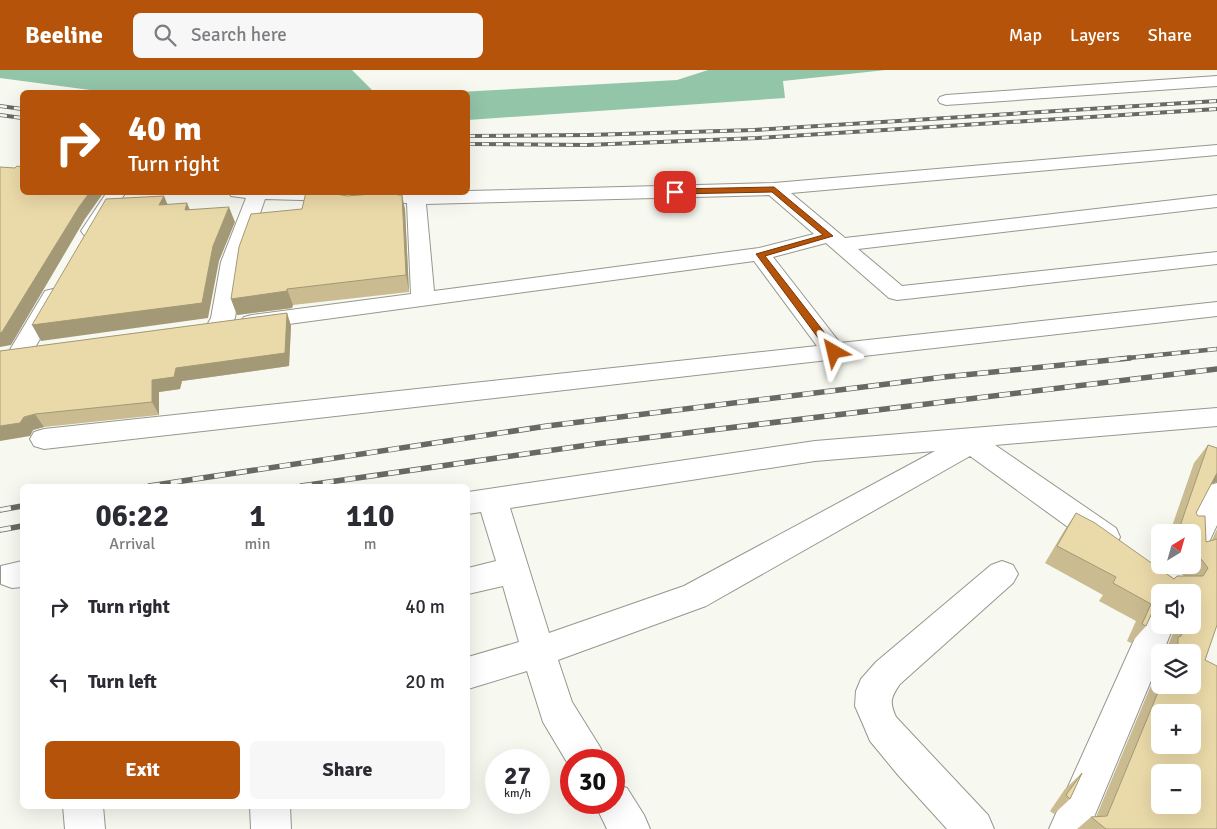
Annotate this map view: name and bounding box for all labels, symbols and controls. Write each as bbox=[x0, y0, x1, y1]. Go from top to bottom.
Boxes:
search box bbox=[133, 13, 483, 58]
text: Beeline bbox=[25, 20, 103, 50]
icon: search bbox=[151, 21, 179, 49]
text: Search here bbox=[191, 23, 287, 47]
text: Map bbox=[1009, 24, 1042, 46]
text: Layers bbox=[1070, 24, 1120, 46]
text: Share bbox=[1148, 24, 1192, 46]
text: 40 m bbox=[128, 107, 202, 150]
icon: right bbox=[45, 110, 110, 175]
text: Turn right bbox=[128, 150, 220, 177]
pin bbox=[654, 171, 696, 213]
icon: arrive bbox=[661, 178, 689, 206]
position arrow bbox=[807, 325, 859, 377]
text: 06:22 bbox=[95, 498, 169, 535]
text: 1 bbox=[249, 498, 266, 535]
text: 110 bbox=[346, 498, 394, 535]
north arrow bbox=[1151, 524, 1201, 574]
map controls bbox=[1151, 524, 1201, 814]
text: Arrival bbox=[109, 534, 155, 554]
text: min bbox=[245, 534, 270, 554]
text: m bbox=[364, 534, 377, 554]
button: sound bbox=[1151, 584, 1201, 634]
icon: right bbox=[45, 593, 73, 621]
text: Turn right bbox=[88, 595, 170, 619]
text: 40 m bbox=[405, 595, 445, 619]
button: layers bbox=[1151, 644, 1201, 694]
icon: left bbox=[45, 668, 73, 696]
text: Turn left bbox=[88, 670, 157, 694]
text: 20 m bbox=[405, 670, 445, 694]
button: + bbox=[1151, 704, 1201, 754]
button: Exit bbox=[45, 741, 240, 799]
button: Share bbox=[250, 741, 445, 799]
speed limit sign: 30 bbox=[560, 749, 625, 814]
text: 27 bbox=[504, 760, 531, 791]
button: − bbox=[1151, 764, 1201, 814]
text: km/h bbox=[504, 786, 531, 801]

